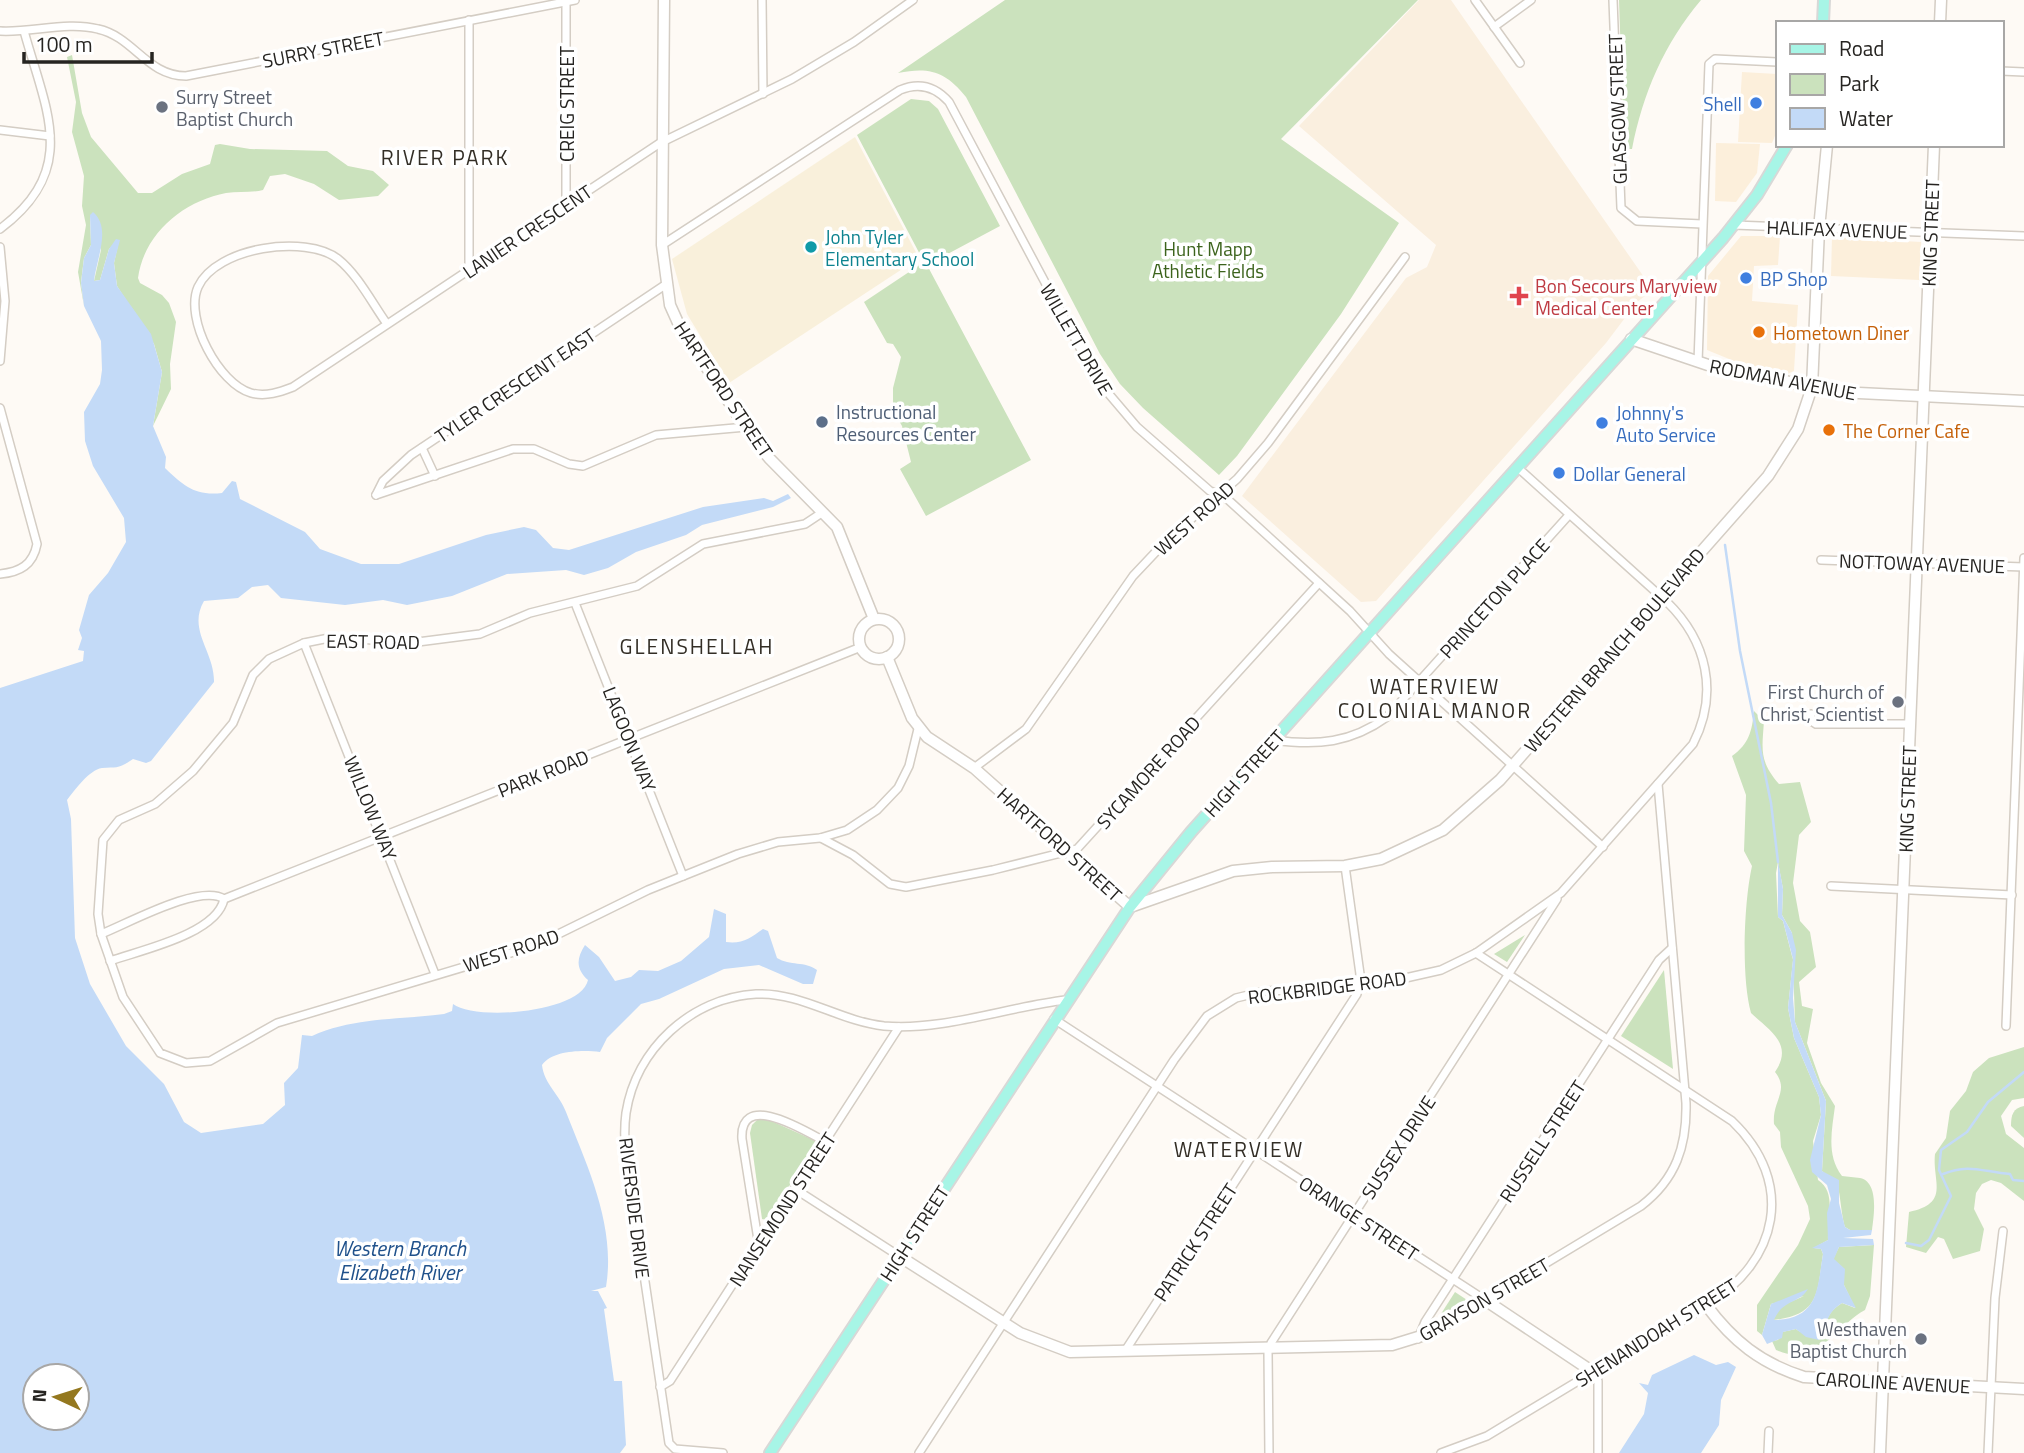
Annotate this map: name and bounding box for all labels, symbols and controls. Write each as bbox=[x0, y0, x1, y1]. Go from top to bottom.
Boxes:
scale bar bbox=[24, 21, 152, 65]
legend bbox=[1776, 21, 2003, 147]
street label: SURRY STREET bbox=[260, 23, 386, 75]
text: 100 m bbox=[35, 28, 92, 60]
text: Road bbox=[1839, 32, 1884, 64]
street label: GLASGOW STREET bbox=[1600, 33, 1634, 185]
street label: CREIG STREET bbox=[552, 46, 581, 162]
text: Park bbox=[1839, 67, 1879, 99]
place label: Surry Street Baptist Church bbox=[176, 82, 293, 133]
place label: Shell bbox=[1703, 89, 1742, 118]
marker: Shell bbox=[1748, 95, 1764, 111]
marker: Surry Street Baptist Church bbox=[154, 99, 170, 115]
text: Water bbox=[1839, 102, 1893, 134]
district label: RIVER PARK bbox=[381, 141, 509, 173]
street label: LANIER CRESCENT bbox=[456, 177, 598, 285]
street label: KING STREET bbox=[1914, 179, 1946, 287]
street label: HALIFAX AVENUE bbox=[1766, 212, 1908, 246]
place label: John Tyler Elementary School bbox=[825, 222, 974, 273]
park label: Hunt Mapp Athletic Fields bbox=[1152, 234, 1264, 285]
marker: John Tyler Elementary School bbox=[803, 239, 819, 255]
place label: BP Shop bbox=[1760, 264, 1828, 293]
marker: BP Shop bbox=[1738, 270, 1754, 286]
place label: Bon Secours Maryview Medical Center bbox=[1535, 271, 1717, 322]
street label: WILLETT DRIVE bbox=[1033, 278, 1121, 400]
marker: Bon Secours Maryview Medical Center bbox=[1509, 286, 1529, 306]
street label: HARTFORD STREET bbox=[667, 315, 781, 463]
place label: Hometown Diner bbox=[1773, 318, 1910, 347]
street label: TYLER CRESCENT EAST bbox=[429, 320, 601, 450]
marker: Hometown Diner bbox=[1751, 324, 1767, 340]
street label: RODMAN AVENUE bbox=[1707, 351, 1859, 407]
place label: Instructional Resources Center bbox=[836, 397, 976, 448]
place label: Johnny's Auto Service bbox=[1616, 398, 1716, 449]
marker: Instructional Resources Center bbox=[814, 414, 830, 430]
marker: Johnny's Auto Service bbox=[1594, 415, 1610, 431]
place label: The Corner Cafe bbox=[1843, 416, 1970, 445]
marker: The Corner Cafe bbox=[1821, 422, 1837, 438]
place label: Dollar General bbox=[1573, 459, 1686, 488]
marker: Dollar General bbox=[1551, 465, 1567, 481]
street label: WEST ROAD bbox=[1147, 474, 1241, 562]
street label: PRINCETON PLACE bbox=[1432, 532, 1556, 664]
street label: WESTERN BRANCH BOULEVARD bbox=[1517, 541, 1711, 759]
street label: NOTTOWAY AVENUE bbox=[1838, 546, 2006, 580]
street label: EAST ROAD bbox=[326, 626, 420, 656]
district label: GLENSHELLAH bbox=[620, 630, 774, 662]
district label: WATERVIEW COLONIAL MANOR bbox=[1338, 670, 1532, 726]
place label: First Church of Christ, Scientist bbox=[1760, 677, 1885, 728]
street label: LAGOON WAY bbox=[596, 682, 665, 797]
marker: First Church of Christ, Scientist bbox=[1890, 694, 1906, 710]
street label: SYCAMORE ROAD bbox=[1089, 709, 1207, 835]
street label: HIGH STREET bbox=[1197, 723, 1291, 823]
street label: PARK ROAD bbox=[493, 742, 593, 804]
street label: KING STREET bbox=[1891, 745, 1923, 853]
street label: WILLOW WAY bbox=[337, 752, 405, 865]
street label: HARTFORD STREET bbox=[991, 780, 1129, 908]
street label: WEST ROAD bbox=[459, 921, 563, 979]
street label: ROCKBRIDGE ROAD bbox=[1246, 963, 1408, 1011]
street label: RUSSELL STREET bbox=[1492, 1074, 1592, 1208]
street label: SUSSEX DRIVE bbox=[1354, 1089, 1442, 1205]
street label: NANSEMOND STREET bbox=[721, 1126, 843, 1292]
district label: WATERVIEW bbox=[1174, 1133, 1304, 1165]
street label: RIVERSIDE DRIVE bbox=[612, 1136, 658, 1280]
street label: ORANGE STREET bbox=[1293, 1168, 1425, 1268]
street label: PATRICK STREET bbox=[1146, 1177, 1244, 1307]
street label: HIGH STREET bbox=[872, 1179, 956, 1287]
water label: Western Branch Elizabeth River bbox=[334, 1232, 467, 1288]
street label: GRAYSON STREET bbox=[1413, 1250, 1555, 1348]
street label: SHENANDOAH STREET bbox=[1569, 1270, 1743, 1394]
place label: Westhaven Baptist Church bbox=[1790, 1314, 1907, 1365]
marker: Westhaven Baptist Church bbox=[1913, 1331, 1929, 1347]
north arrow bbox=[21, 1362, 91, 1432]
street label: CAROLINE AVENUE bbox=[1815, 1363, 1971, 1401]
text: N bbox=[24, 1388, 53, 1403]

